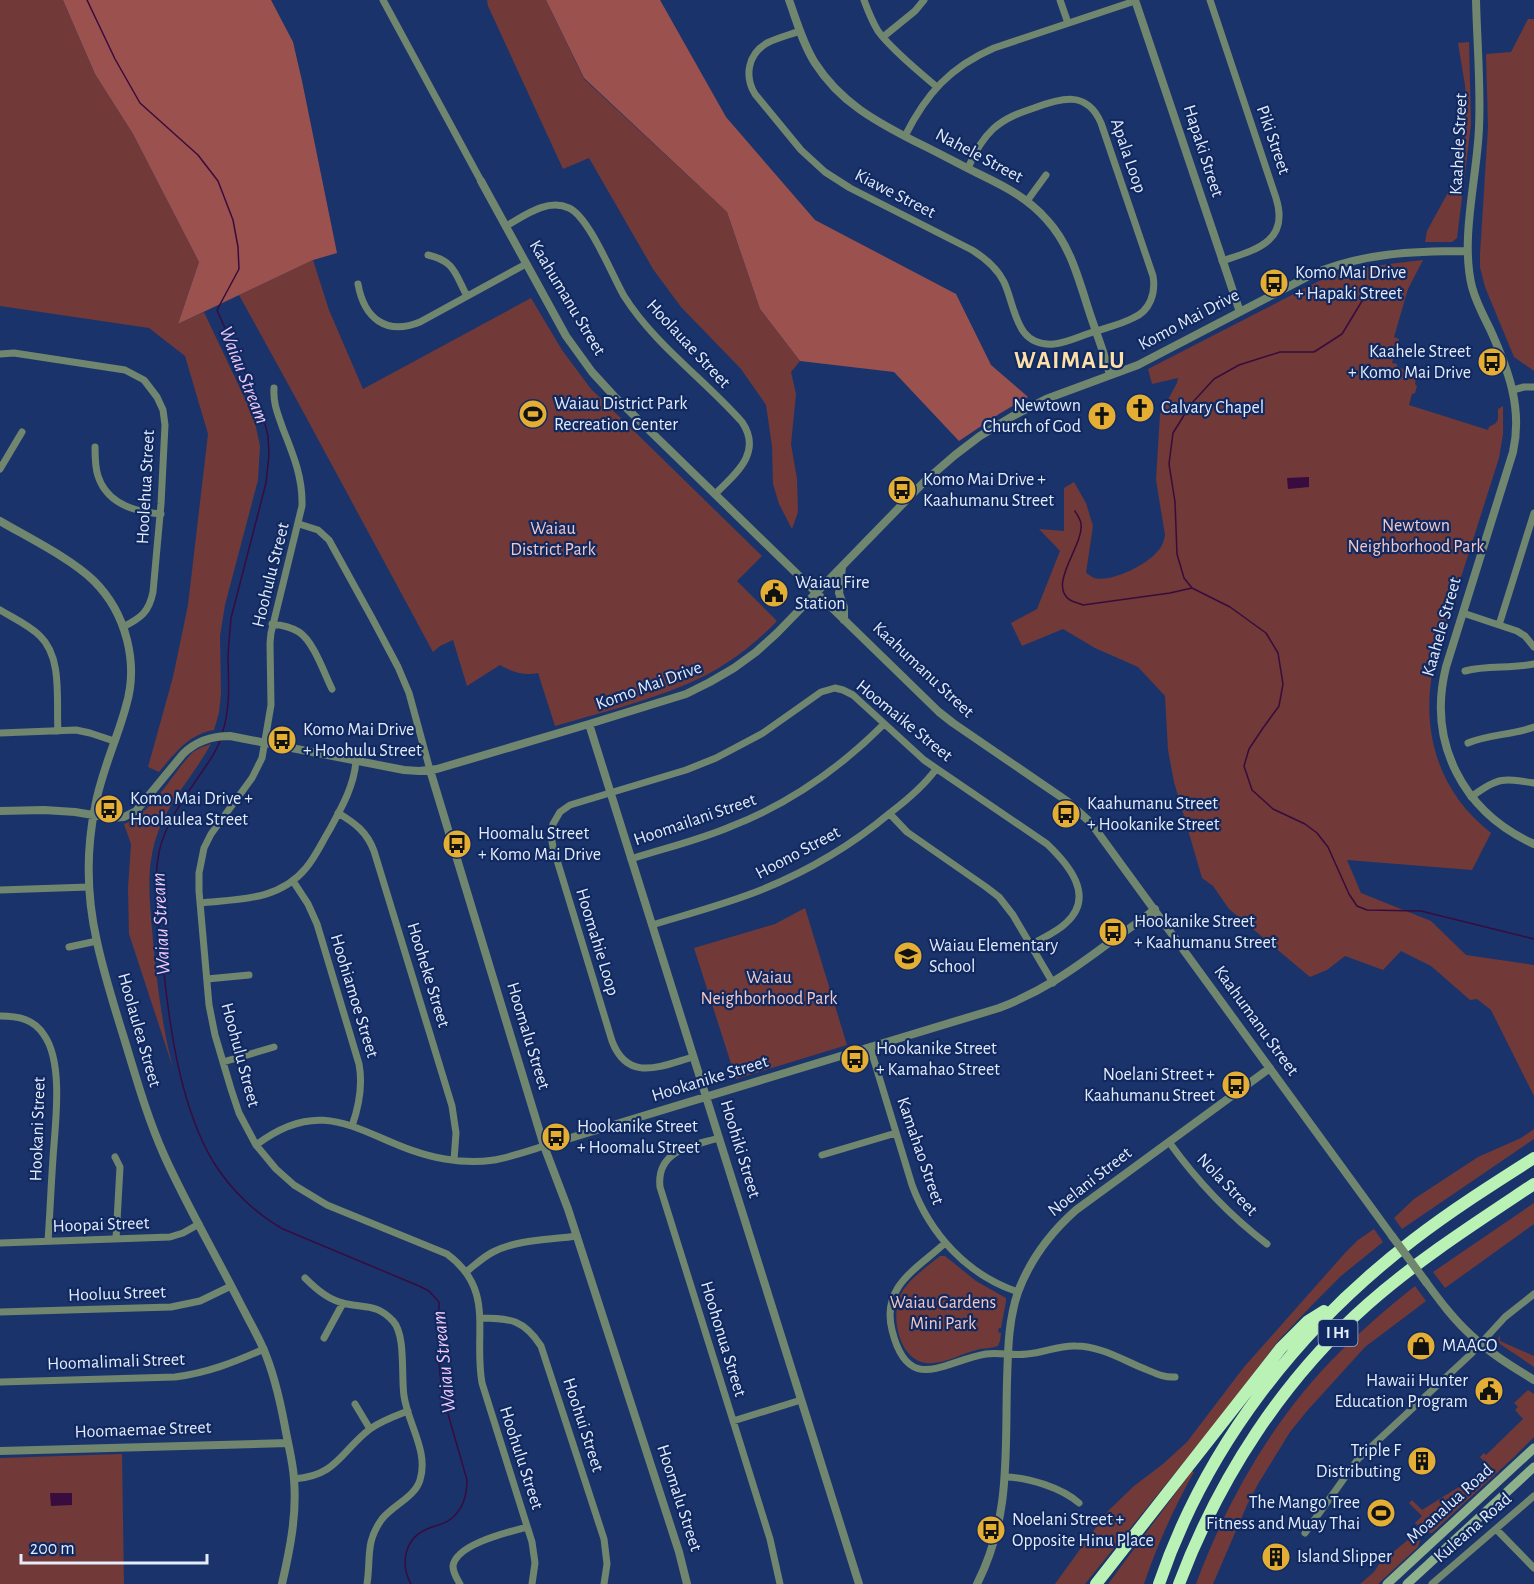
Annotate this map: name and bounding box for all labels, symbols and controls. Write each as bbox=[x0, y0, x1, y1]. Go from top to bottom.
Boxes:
street label: Kaahele Street bbox=[1447, 92, 1471, 195]
street label: Hapaki Street bbox=[1180, 103, 1226, 200]
street label: Piki Street bbox=[1253, 103, 1293, 177]
street label: Apala Loop bbox=[1107, 117, 1149, 195]
street label: Nahele Street bbox=[932, 126, 1026, 187]
street label: Kiawe Street bbox=[852, 166, 938, 222]
street label: Kaahumanu Street bbox=[526, 237, 609, 359]
place label: Komo Mai Drive + Hapaki Street bbox=[1295, 264, 1406, 303]
bus stop icon: Komo Mai Drive + Hapaki Street bbox=[1258, 267, 1290, 299]
street label: Komo Mai Drive bbox=[1136, 286, 1242, 354]
street label: Hoolauae Street bbox=[643, 296, 733, 392]
water label: Waiau Stream bbox=[215, 324, 273, 426]
place label: Kaahele Street + Komo Mai Drive bbox=[1348, 343, 1471, 382]
bus stop icon: Kaahele Street + Komo Mai Drive bbox=[1476, 346, 1508, 378]
district label: WAIMALU bbox=[1014, 349, 1126, 373]
church icon: Calvary Chapel bbox=[1124, 392, 1156, 424]
place label: Waiau District Park Recreation Center bbox=[554, 395, 688, 434]
place label: Newtown Church of God bbox=[983, 397, 1081, 436]
sports icon: Waiau District Park Recreation Center bbox=[517, 398, 549, 430]
place label: Calvary Chapel bbox=[1161, 399, 1264, 417]
church icon: Newtown Church of God bbox=[1086, 400, 1118, 432]
street label: Hoolehua Street bbox=[134, 429, 158, 545]
place label: Komo Mai Drive + Kaahumanu Street bbox=[923, 471, 1054, 510]
bus stop icon: Komo Mai Drive + Kaahumanu Street bbox=[886, 474, 918, 506]
park label: Newtown Neighborhood Park bbox=[1348, 517, 1485, 556]
park label: Waiau District Park bbox=[510, 520, 596, 559]
street label: Hoohulu Street bbox=[249, 521, 293, 629]
place label: Waiau Fire Station bbox=[795, 574, 870, 613]
street label: Kaahele Street bbox=[1419, 575, 1465, 679]
public building icon: Waiau Fire Station bbox=[758, 577, 790, 609]
street label: Kaahumanu Street bbox=[869, 619, 977, 721]
street label: Komo Mai Drive bbox=[594, 658, 704, 714]
street label: Hoomaike Street bbox=[852, 677, 956, 765]
place label: Komo Mai Drive + Hoohulu Street bbox=[303, 721, 422, 760]
bus stop icon: Komo Mai Drive + Hoohulu Street bbox=[266, 724, 298, 756]
place label: Komo Mai Drive + Hoolaulea Street bbox=[130, 790, 253, 829]
street label: Hoomailani Street bbox=[632, 791, 759, 849]
bus stop icon: Komo Mai Drive + Hoolaulea Street bbox=[93, 793, 125, 825]
place label: Kaahumanu Street + Hookanike Street bbox=[1087, 795, 1220, 834]
bus stop icon: Kaahumanu Street + Hookanike Street bbox=[1050, 798, 1082, 830]
street label: Hoono Street bbox=[753, 823, 843, 883]
place label: Hoomalu Street + Komo Mai Drive bbox=[478, 825, 601, 864]
bus stop icon: Hoomalu Street + Komo Mai Drive bbox=[441, 828, 473, 860]
water label: Waiau Stream bbox=[148, 872, 174, 976]
street label: Hoomahie Loop bbox=[572, 886, 622, 998]
place label: Hookanike Street + Kaahumanu Street bbox=[1134, 913, 1277, 952]
bus stop icon: Hookanike Street + Kaahumanu Street bbox=[1097, 916, 1129, 948]
street label: Hooheke Street bbox=[403, 920, 453, 1030]
street label: Hoohiamoe Street bbox=[327, 932, 381, 1060]
place label: Waiau Elementary School bbox=[929, 937, 1059, 976]
school or university icon: Waiau Elementary School bbox=[892, 940, 924, 972]
street label: Kaahumanu Street bbox=[1210, 963, 1302, 1079]
park label: Waiau Neighborhood Park bbox=[701, 969, 838, 1008]
street label: Hoolaulea Street bbox=[114, 971, 164, 1089]
street label: Hoomalu Street bbox=[503, 980, 553, 1092]
street label: Hoohulu Street bbox=[217, 1001, 263, 1109]
place label: Hookanike Street + Kamahao Street bbox=[876, 1040, 1000, 1079]
bus stop icon: Hookanike Street + Kamahao Street bbox=[839, 1043, 871, 1075]
street label: Hookanike Street bbox=[650, 1053, 771, 1105]
place label: Noelani Street + Kaahumanu Street bbox=[1084, 1066, 1215, 1105]
bus stop icon: Noelani Street + Kaahumanu Street bbox=[1220, 1069, 1252, 1101]
street label: Hookani Street bbox=[27, 1076, 49, 1182]
street label: Kamahao Street bbox=[893, 1095, 947, 1207]
street label: Hoohiki Street bbox=[717, 1098, 763, 1200]
place label: Hookanike Street + Hoomalu Street bbox=[577, 1118, 700, 1157]
bus stop icon: Hookanike Street + Hoomalu Street bbox=[540, 1121, 572, 1153]
street label: Noelani Street bbox=[1045, 1144, 1135, 1220]
street label: Nola Street bbox=[1193, 1150, 1261, 1220]
street label: Hoopai Street bbox=[52, 1214, 150, 1236]
street label: Hoohonua Street bbox=[697, 1279, 749, 1399]
street label: Hooluu Street bbox=[68, 1283, 166, 1305]
park label: Waiau Gardens Mini Park bbox=[890, 1294, 996, 1333]
water label: Waiau Stream bbox=[429, 1310, 459, 1414]
road number: I H1 bbox=[1318, 1320, 1358, 1346]
shop icon: MAACO bbox=[1405, 1330, 1437, 1362]
place label: MAACO bbox=[1442, 1337, 1498, 1355]
street label: Hoomalimali Street bbox=[47, 1351, 185, 1373]
place label: Hawaii Hunter Education Program bbox=[1335, 1372, 1468, 1411]
public building icon: Hawaii Hunter Education Program bbox=[1473, 1375, 1505, 1407]
street label: Hoohui Street bbox=[559, 1376, 607, 1475]
street label: Hoohulu Street bbox=[496, 1404, 546, 1512]
street label: Hoomaemae Street bbox=[74, 1419, 212, 1441]
street label: Hoomalu Street bbox=[653, 1442, 705, 1554]
place label: Triple F Distributing bbox=[1316, 1442, 1401, 1481]
building icon: Triple F Distributing bbox=[1406, 1445, 1438, 1477]
street label: Moanalua Road bbox=[1403, 1461, 1497, 1547]
street label: Kuleana Road bbox=[1431, 1490, 1515, 1566]
place label: The Mango Tree Fitness and Muay Thai bbox=[1206, 1494, 1360, 1533]
sports icon: The Mango Tree Fitness and Muay Thai bbox=[1365, 1497, 1397, 1529]
place label: Noelani Street + Opposite Hinu Place bbox=[1012, 1511, 1154, 1550]
bus stop icon: Noelani Street + Opposite Hinu Place bbox=[975, 1514, 1007, 1546]
scale bar bbox=[21, 1527, 207, 1565]
text: 200 m bbox=[30, 1540, 75, 1558]
building icon: Island Slipper bbox=[1260, 1541, 1292, 1573]
place label: Island Slipper bbox=[1297, 1548, 1392, 1566]

